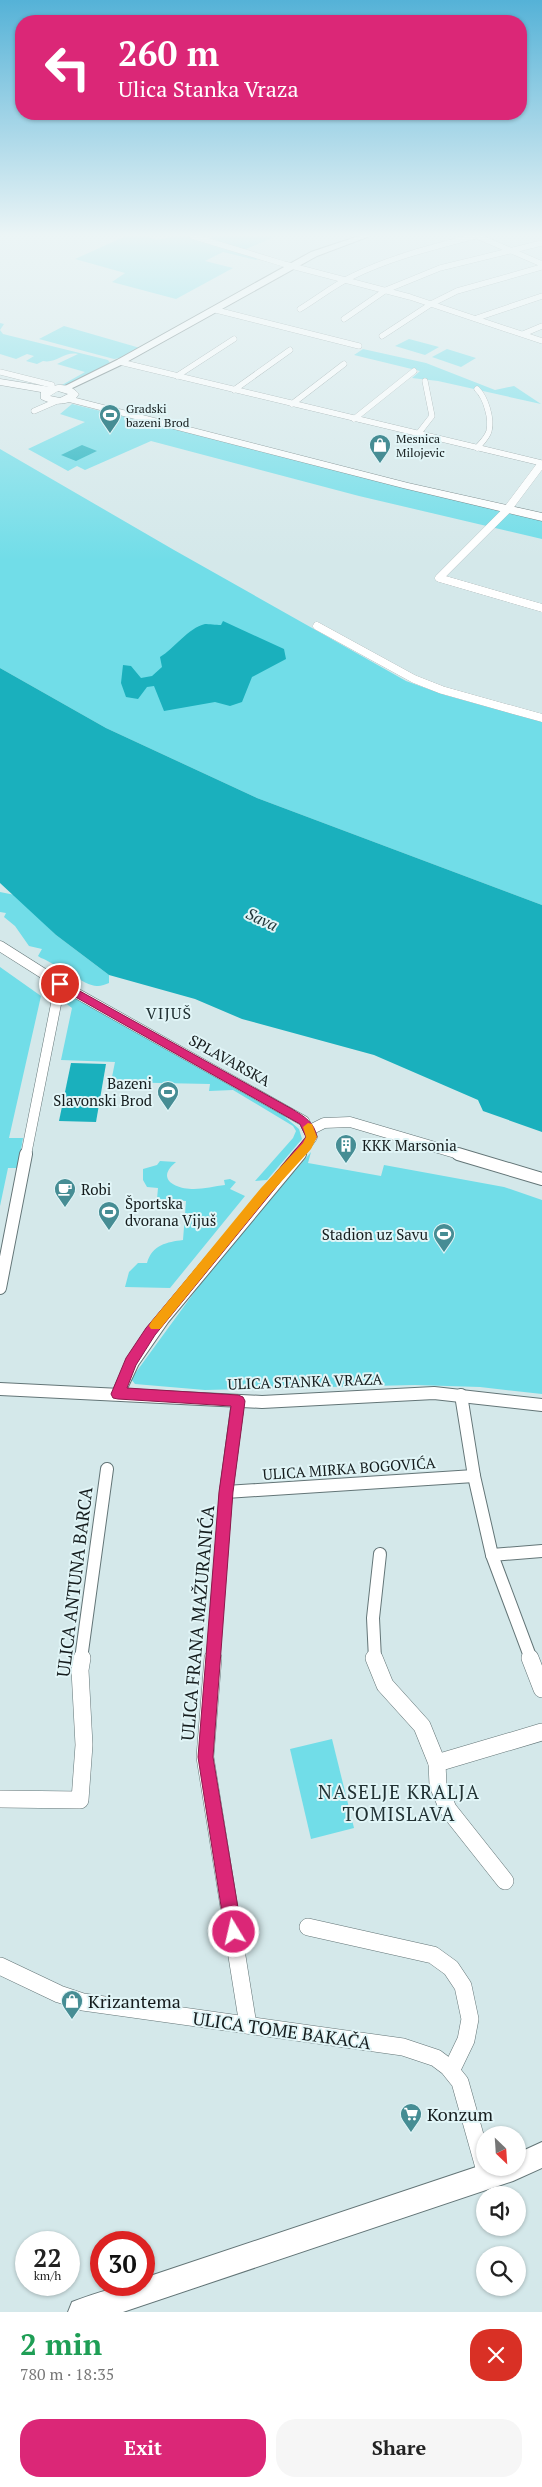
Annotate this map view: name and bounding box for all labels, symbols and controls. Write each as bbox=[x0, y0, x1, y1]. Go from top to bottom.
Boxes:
text: 260 m bbox=[118, 30, 219, 76]
icon: left bbox=[35, 35, 100, 100]
text: Ulica Stanka Vraza bbox=[118, 74, 299, 103]
place label: Gradski bazeni Brod bbox=[126, 401, 190, 430]
sports icon: Gradski bazeni Brod bbox=[98, 403, 122, 434]
place label: Mesnica Milojevic bbox=[396, 431, 445, 460]
shop icon: Mesnica Milojevic bbox=[368, 433, 392, 464]
water label: Sava bbox=[243, 902, 281, 936]
pin bbox=[39, 963, 81, 1005]
icon: arrive bbox=[46, 970, 74, 998]
district label: VIJUŠ bbox=[146, 1002, 192, 1024]
street label: SPLAVARSKA bbox=[186, 1029, 275, 1091]
place label: Bazeni Slavonski Brod bbox=[53, 1073, 152, 1110]
sports icon: Bazeni Slavonski Brod bbox=[156, 1080, 180, 1111]
building icon: KKK Marsonia bbox=[334, 1133, 358, 1164]
place label: KKK Marsonia bbox=[362, 1135, 457, 1155]
cafe icon: Robi bbox=[53, 1177, 77, 1208]
place label: Robi bbox=[81, 1179, 111, 1199]
place label: Športska dvorana Vijuš bbox=[125, 1193, 216, 1230]
sports icon: Športska dvorana Vijuš bbox=[97, 1200, 121, 1231]
sports icon: Stadion uz Savu bbox=[432, 1222, 456, 1253]
place label: Stadion uz Savu bbox=[322, 1224, 428, 1244]
street label: ULICA STANKA VRAZA bbox=[227, 1368, 384, 1394]
street label: ULICA MIRKA BOGOVIĆA bbox=[262, 1452, 437, 1484]
street label: ULICA ANTUNA BARCA bbox=[50, 1485, 98, 1678]
street label: ULICA FRANA MAŽURANIĆA bbox=[175, 1504, 219, 1742]
district label: NASELJE KRALJA TOMISLAVA bbox=[318, 1779, 480, 1826]
position arrow bbox=[207, 1905, 259, 1957]
shop icon: Krizantema bbox=[60, 1989, 84, 2020]
place label: Krizantema bbox=[88, 1989, 181, 2013]
street label: ULICA TOME BAKAČA bbox=[191, 2006, 373, 2054]
supermarket icon: Konzum bbox=[399, 2102, 423, 2133]
place label: Konzum bbox=[427, 2102, 494, 2126]
north arrow bbox=[476, 2126, 526, 2176]
map controls bbox=[476, 2126, 526, 2296]
button: sound bbox=[476, 2186, 526, 2236]
speed limit sign: 30 bbox=[90, 2231, 155, 2296]
text: 22 bbox=[33, 2241, 62, 2274]
button: search bbox=[476, 2246, 526, 2296]
text: km/h bbox=[34, 2268, 61, 2283]
text: 2 min bbox=[20, 2324, 102, 2364]
button: close bbox=[470, 2329, 522, 2381]
text: 780 m · 18:35 bbox=[20, 2363, 114, 2385]
button: Exit bbox=[20, 2419, 266, 2477]
button: Share bbox=[276, 2419, 522, 2477]

